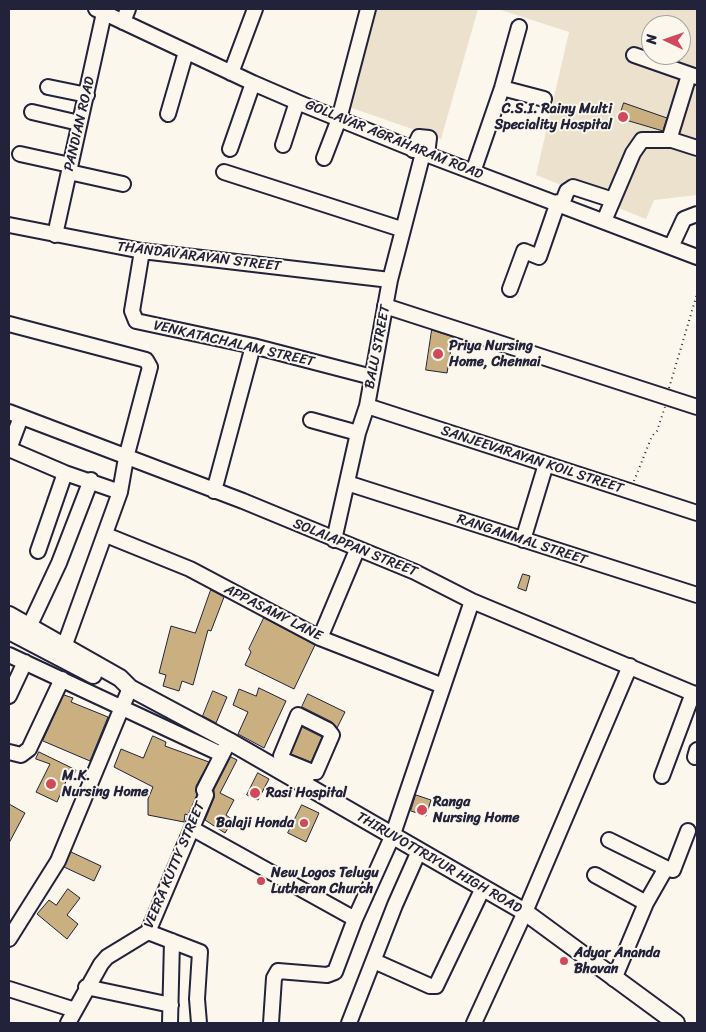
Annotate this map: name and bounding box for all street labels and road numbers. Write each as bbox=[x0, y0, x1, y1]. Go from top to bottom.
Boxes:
street label: PANDIAN ROAD bbox=[61, 75, 99, 173]
street label: GOLLAVAR AGRAHARAM ROAD bbox=[303, 97, 485, 183]
street label: THANDAVARAYAN STREET bbox=[116, 239, 282, 275]
street label: BALU STREET bbox=[362, 304, 394, 390]
street label: VENKATACHALAM STREET bbox=[152, 317, 316, 371]
street label: SANJEEVARAYAN KOIL STREET bbox=[439, 423, 625, 497]
street label: RANGAMMAL STREET bbox=[455, 511, 589, 569]
street label: SOLAIAPPAN STREET bbox=[290, 515, 420, 581]
street label: APPASAMY LANE bbox=[221, 581, 325, 645]
street label: VEERA KUTTY STREET bbox=[141, 799, 209, 931]
street label: THIRUVOTTRIYUR HIGH ROAD bbox=[353, 809, 525, 917]

